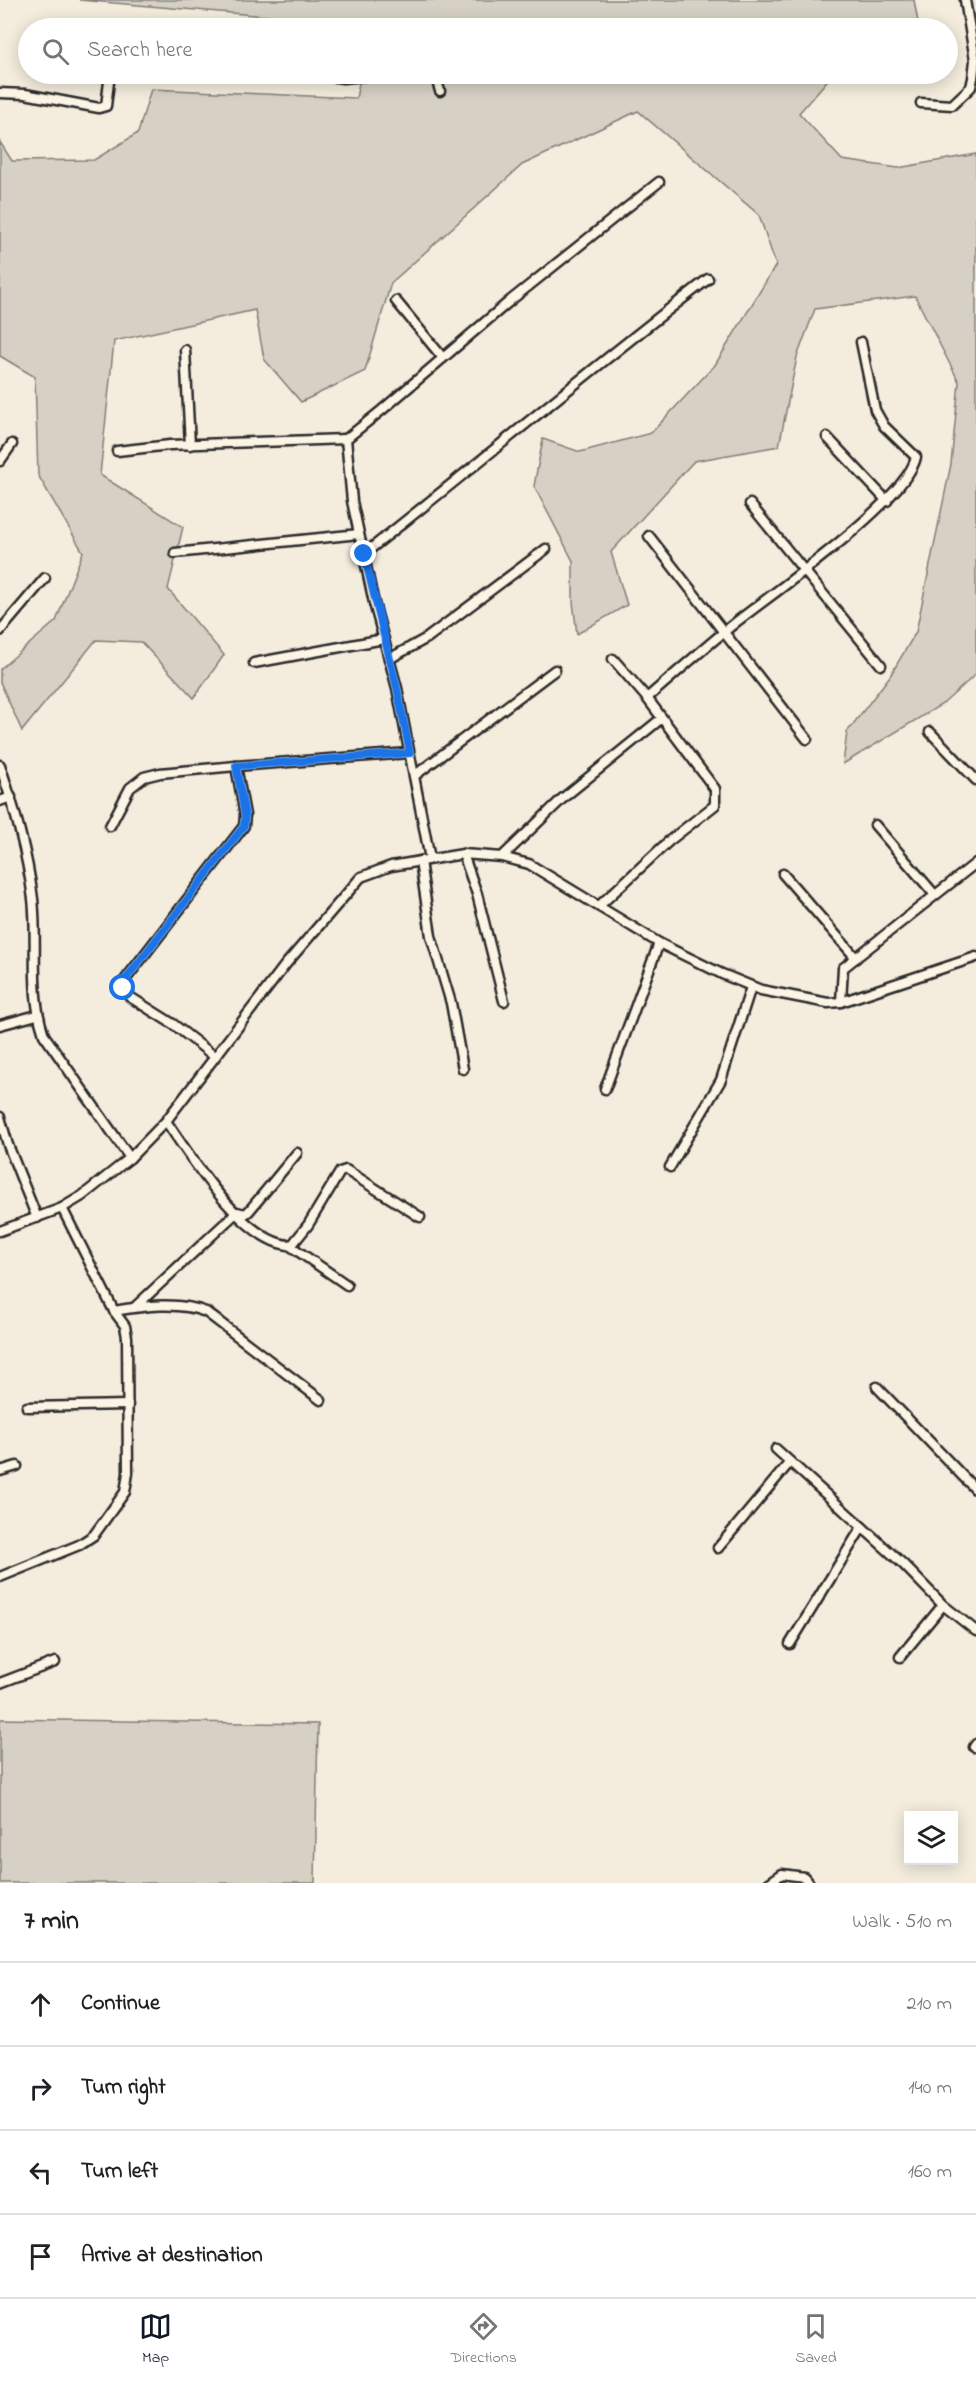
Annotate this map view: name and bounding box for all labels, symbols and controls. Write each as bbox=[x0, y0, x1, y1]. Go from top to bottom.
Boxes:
search box bbox=[18, 18, 958, 84]
icon: search bbox=[39, 35, 72, 68]
text: Search here bbox=[87, 35, 192, 67]
route end bbox=[350, 540, 376, 566]
route start bbox=[109, 974, 135, 1000]
map controls bbox=[904, 1811, 958, 1865]
button: layers bbox=[904, 1811, 958, 1865]
text: 7 min bbox=[24, 1903, 79, 1941]
text: Walk · 510 m bbox=[852, 1908, 952, 1937]
icon: ahead bbox=[24, 1988, 57, 2021]
text: Continue bbox=[81, 1988, 160, 2020]
text: 210 m bbox=[907, 1990, 952, 2019]
icon: right bbox=[24, 2072, 57, 2105]
text: Turn right bbox=[81, 2072, 166, 2104]
text: 140 m bbox=[908, 2074, 952, 2103]
icon: left bbox=[24, 2156, 57, 2189]
text: Turn left bbox=[81, 2156, 158, 2188]
text: 160 m bbox=[908, 2158, 952, 2187]
icon: arrive bbox=[24, 2240, 57, 2273]
text: Arrive at destination bbox=[81, 2240, 263, 2272]
tab: Map bbox=[139, 2310, 172, 2370]
tab: Directions bbox=[450, 2310, 517, 2370]
tab: Saved bbox=[795, 2310, 837, 2370]

